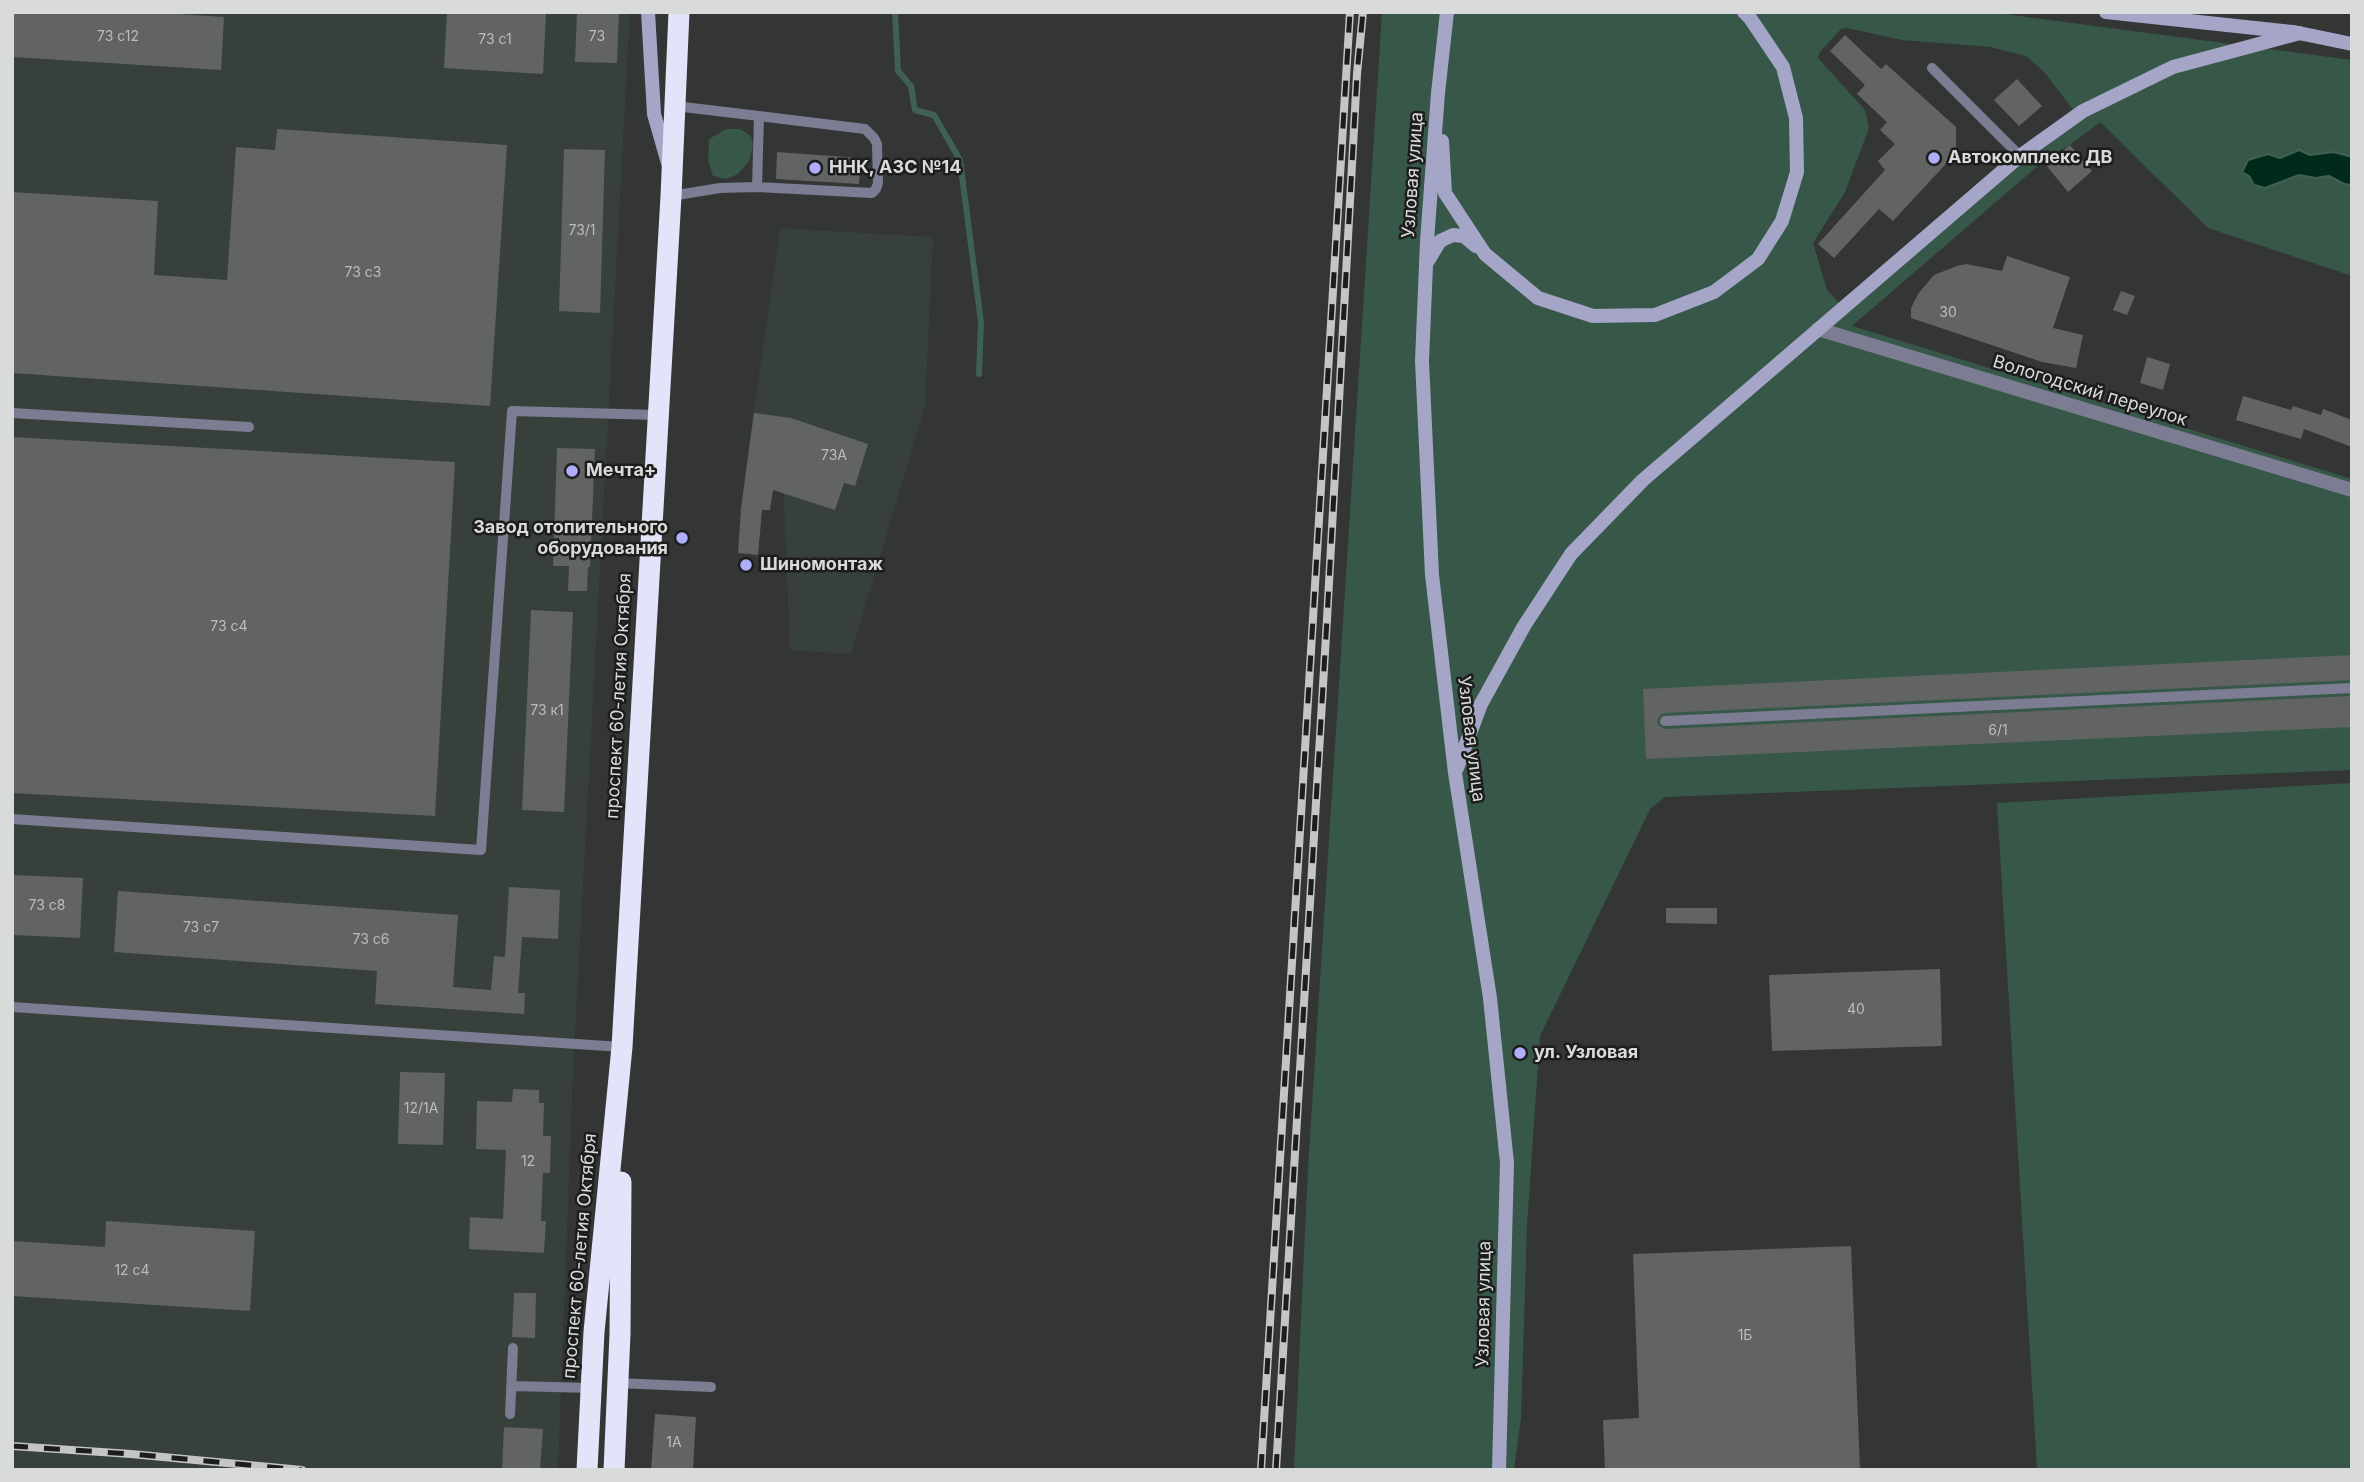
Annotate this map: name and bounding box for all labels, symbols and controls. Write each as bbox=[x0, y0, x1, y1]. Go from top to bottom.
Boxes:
house number: 73 с12 bbox=[97, 29, 139, 45]
house number: 73 bbox=[589, 29, 605, 45]
house number: 73 с1 bbox=[478, 32, 512, 48]
street label: Узловая улица bbox=[1398, 111, 1428, 239]
place label: Автокомплекс ДВ bbox=[1948, 147, 2112, 169]
marker: Автокомплекс ДВ bbox=[1926, 150, 1942, 166]
place label: ННК, АЗС №14 bbox=[829, 157, 962, 179]
marker: ННК, АЗС №14 bbox=[807, 160, 823, 176]
house number: 73/1 bbox=[568, 223, 596, 239]
house number: 73 с3 bbox=[345, 265, 381, 281]
house number: 30 bbox=[1939, 305, 1957, 321]
street label: Вологодский переулок bbox=[1990, 351, 2190, 431]
house number: 73А bbox=[821, 448, 847, 464]
place label: Мечта+ bbox=[586, 460, 656, 482]
marker: Мечта+ bbox=[564, 463, 580, 479]
place label: Завод отопительного оборудования bbox=[473, 517, 668, 560]
marker: Завод отопительного оборудования bbox=[674, 530, 690, 546]
place label: Шиномонтаж bbox=[760, 554, 883, 576]
marker: Шиномонтаж bbox=[738, 557, 754, 573]
street label: проспект 60-летия Октября bbox=[602, 572, 636, 820]
house number: 73 с4 bbox=[210, 619, 248, 635]
street label: Узловая улица bbox=[1453, 675, 1489, 803]
house number: 73 к1 bbox=[530, 703, 564, 719]
house number: 6/1 bbox=[1988, 723, 2008, 739]
house number: 73 с8 bbox=[29, 898, 65, 914]
house number: 73 с7 bbox=[183, 920, 219, 936]
house number: 73 с6 bbox=[353, 932, 389, 948]
house number: 40 bbox=[1847, 1002, 1865, 1018]
place label: ул. Узловая bbox=[1534, 1042, 1638, 1064]
marker: ул. Узловая bbox=[1512, 1045, 1528, 1061]
house number: 12/1А bbox=[404, 1101, 438, 1117]
street label: проспект 60-летия Октября bbox=[558, 1132, 602, 1380]
house number: 12 bbox=[521, 1154, 535, 1170]
street label: Узловая улица bbox=[1472, 1241, 1496, 1367]
house number: 12 с4 bbox=[114, 1263, 150, 1279]
house number: 1Б bbox=[1738, 1328, 1752, 1344]
house number: 1А bbox=[666, 1435, 682, 1451]

